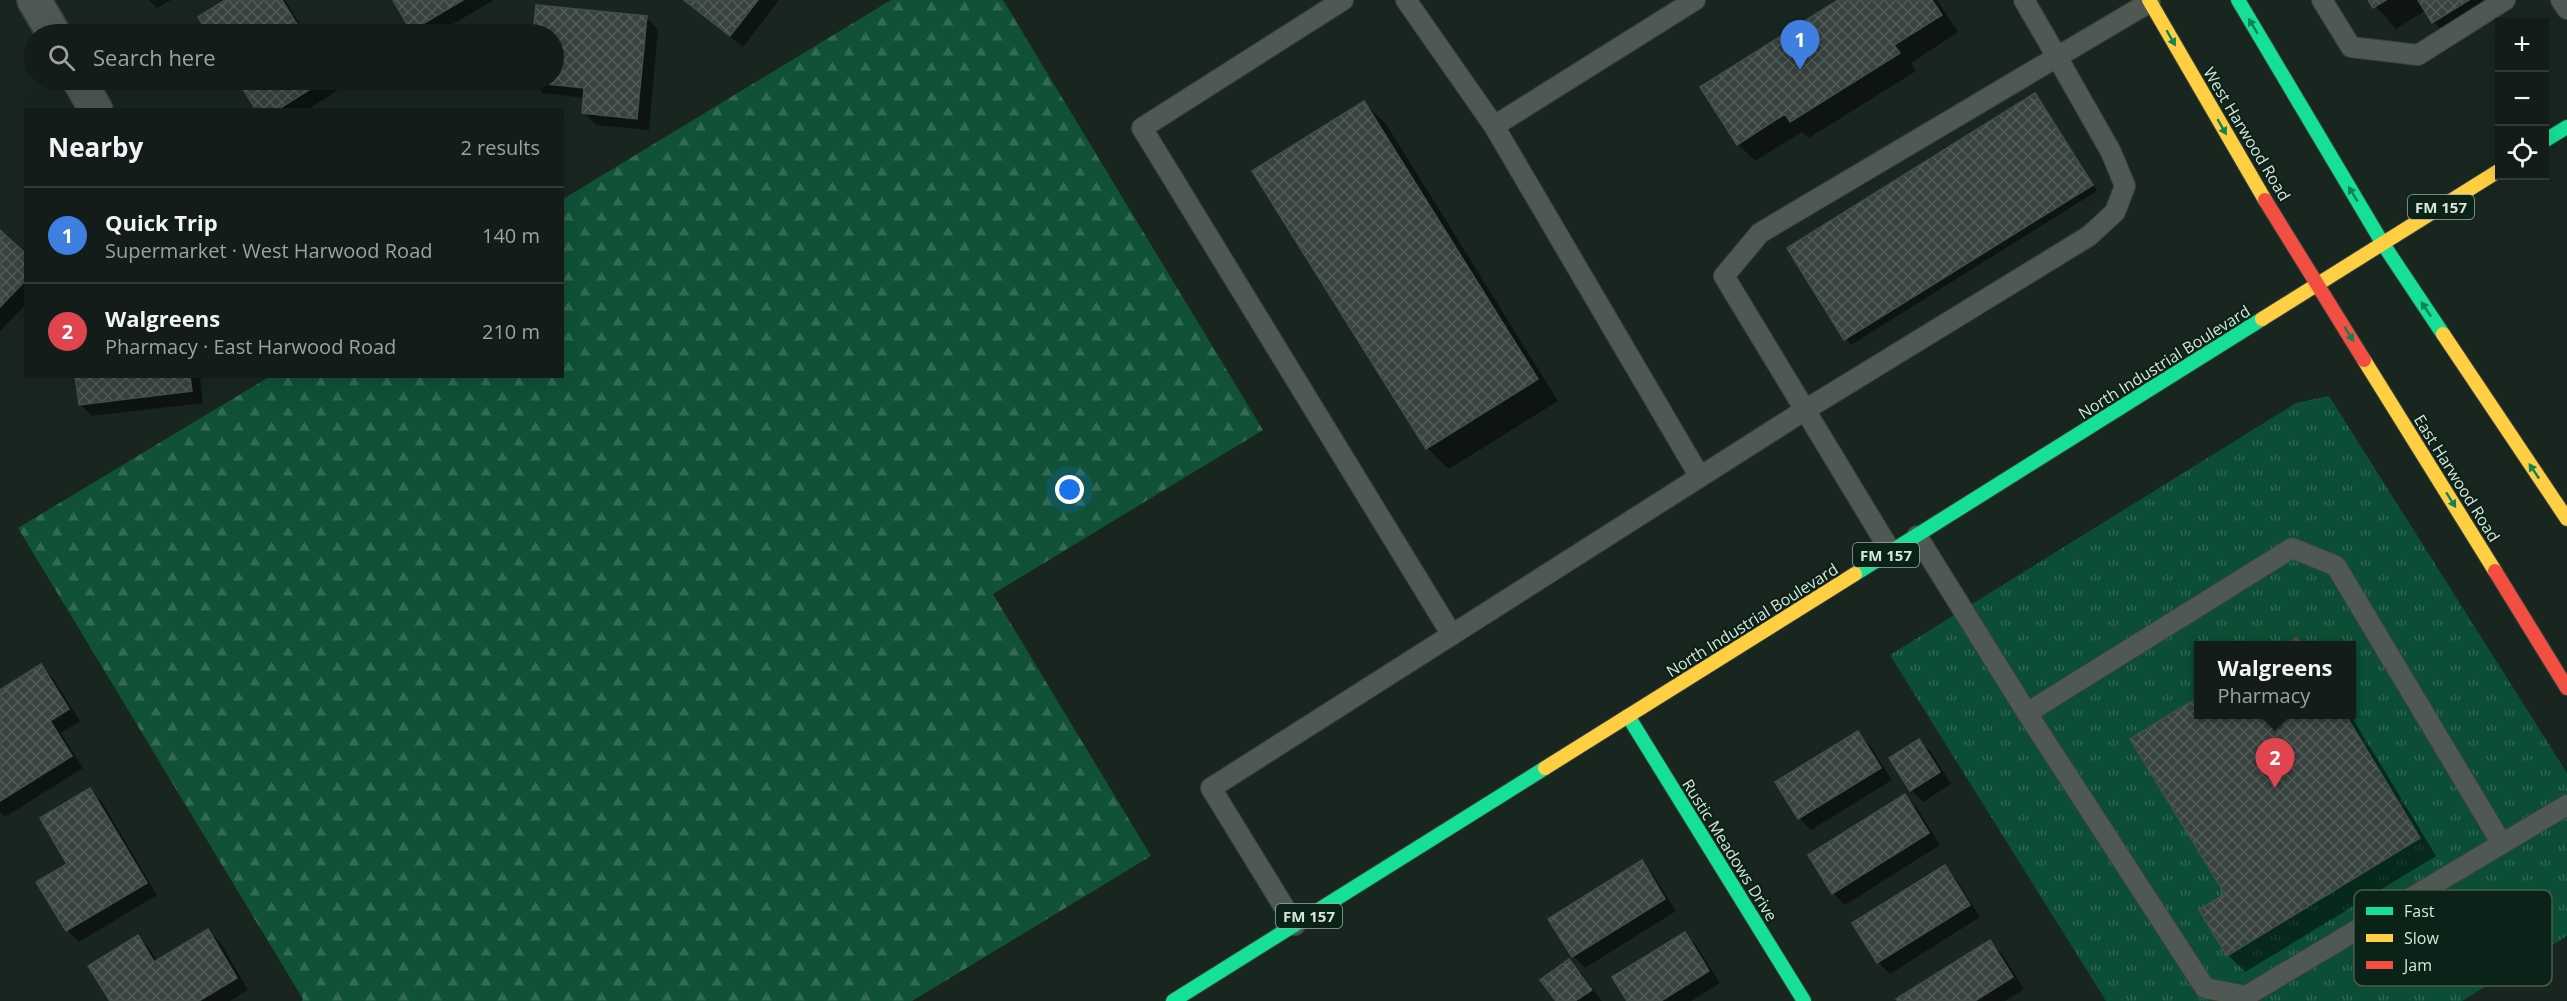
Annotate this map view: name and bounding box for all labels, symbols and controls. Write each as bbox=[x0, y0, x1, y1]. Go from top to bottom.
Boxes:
one-way arrow bbox=[2248, 18, 2259, 34]
map controls bbox=[2495, 18, 2549, 180]
button: + bbox=[2495, 18, 2549, 72]
pin: 1 bbox=[1780, 20, 1820, 70]
search box bbox=[24, 24, 564, 90]
one-way arrow bbox=[2166, 30, 2176, 47]
icon: search bbox=[45, 41, 78, 74]
text: Search here bbox=[93, 42, 216, 72]
street label: West Harwood Road bbox=[2198, 63, 2296, 205]
button: − bbox=[2495, 72, 2549, 126]
one-way arrow bbox=[2217, 119, 2227, 136]
button: locate bbox=[2495, 126, 2549, 180]
text: Nearby bbox=[48, 129, 143, 165]
text: 2 results bbox=[460, 134, 540, 161]
one-way arrow bbox=[2347, 186, 2358, 202]
road number: FM 157 bbox=[2408, 195, 2474, 219]
text: Quick Trip bbox=[105, 207, 218, 237]
text: 1 bbox=[62, 222, 73, 249]
text: 140 m bbox=[482, 222, 540, 249]
text: Supermarket · West Harwood Road bbox=[105, 237, 433, 264]
street label: North Industrial Boulevard bbox=[2074, 300, 2254, 424]
one-way arrow bbox=[2420, 301, 2432, 317]
text: Walgreens bbox=[105, 303, 220, 333]
text: 2 bbox=[62, 318, 73, 345]
text: 210 m bbox=[482, 318, 540, 345]
one-way arrow bbox=[2344, 326, 2355, 342]
text: Pharmacy · East Harwood Road bbox=[105, 333, 396, 360]
street label: East Harwood Road bbox=[2409, 410, 2505, 546]
one-way arrow bbox=[2529, 462, 2540, 479]
your location bbox=[1055, 475, 1084, 504]
one-way arrow bbox=[2446, 492, 2457, 508]
road number: FM 157 bbox=[1853, 543, 1919, 567]
street label: North Industrial Boulevard bbox=[1662, 558, 1842, 682]
popup bbox=[2194, 641, 2356, 719]
text: Walgreens bbox=[2217, 652, 2333, 682]
text: Pharmacy bbox=[2217, 682, 2310, 709]
pin: 2 bbox=[2256, 738, 2294, 788]
street label: Rustic Meadows Drive bbox=[1677, 775, 1783, 925]
legend bbox=[2354, 890, 2552, 986]
text: Fast bbox=[2404, 900, 2435, 922]
road number: FM 157 bbox=[1276, 904, 1342, 928]
text: Slow bbox=[2404, 927, 2439, 949]
text: Jam bbox=[2402, 954, 2432, 976]

